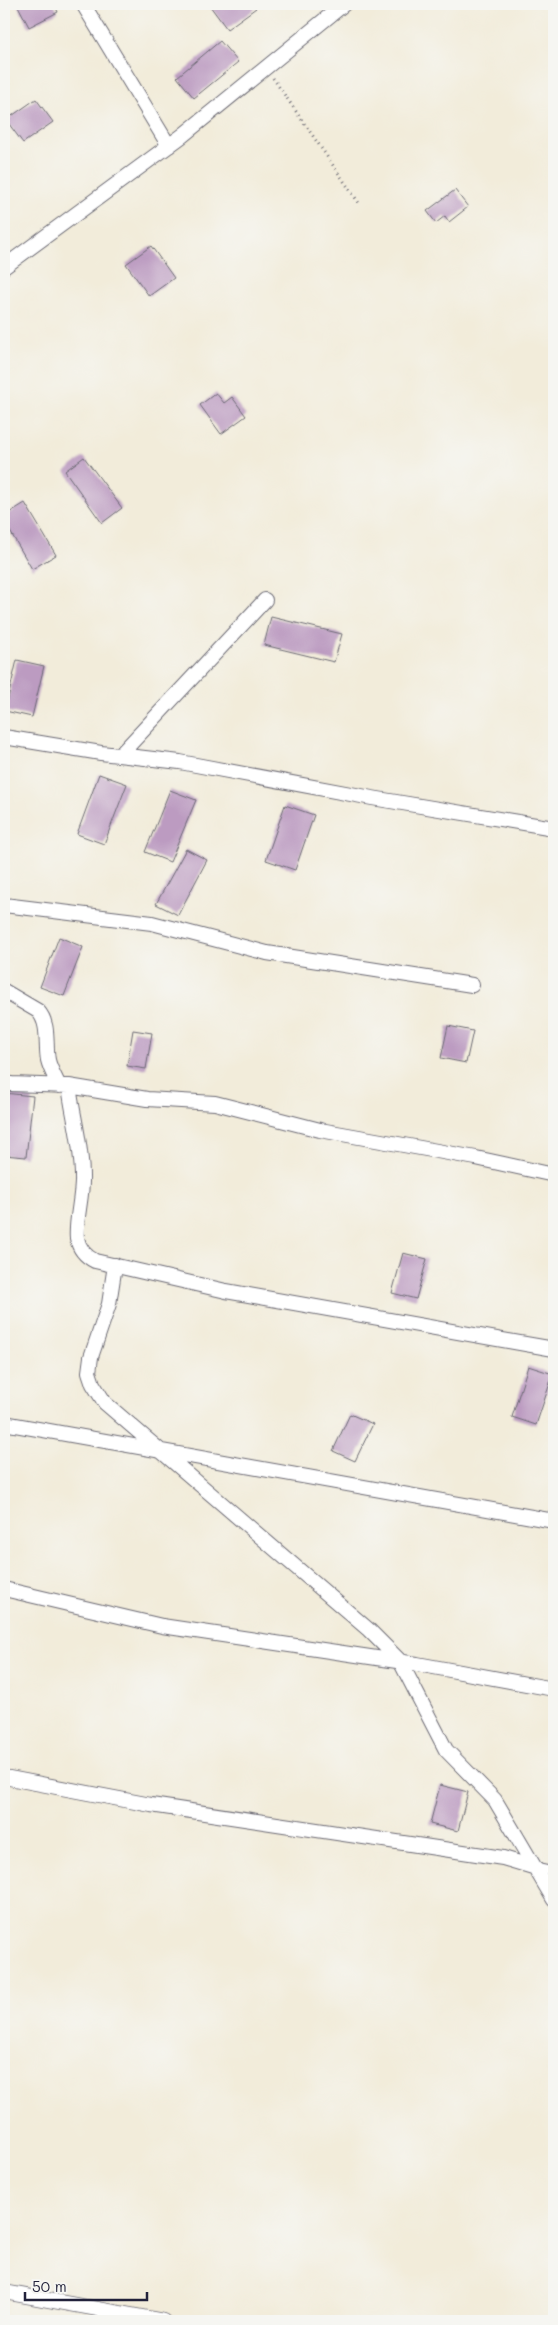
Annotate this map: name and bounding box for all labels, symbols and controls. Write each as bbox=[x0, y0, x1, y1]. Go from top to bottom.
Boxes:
scale bar bbox=[25, 2270, 148, 2302]
text: 50 m bbox=[32, 2276, 67, 2296]

